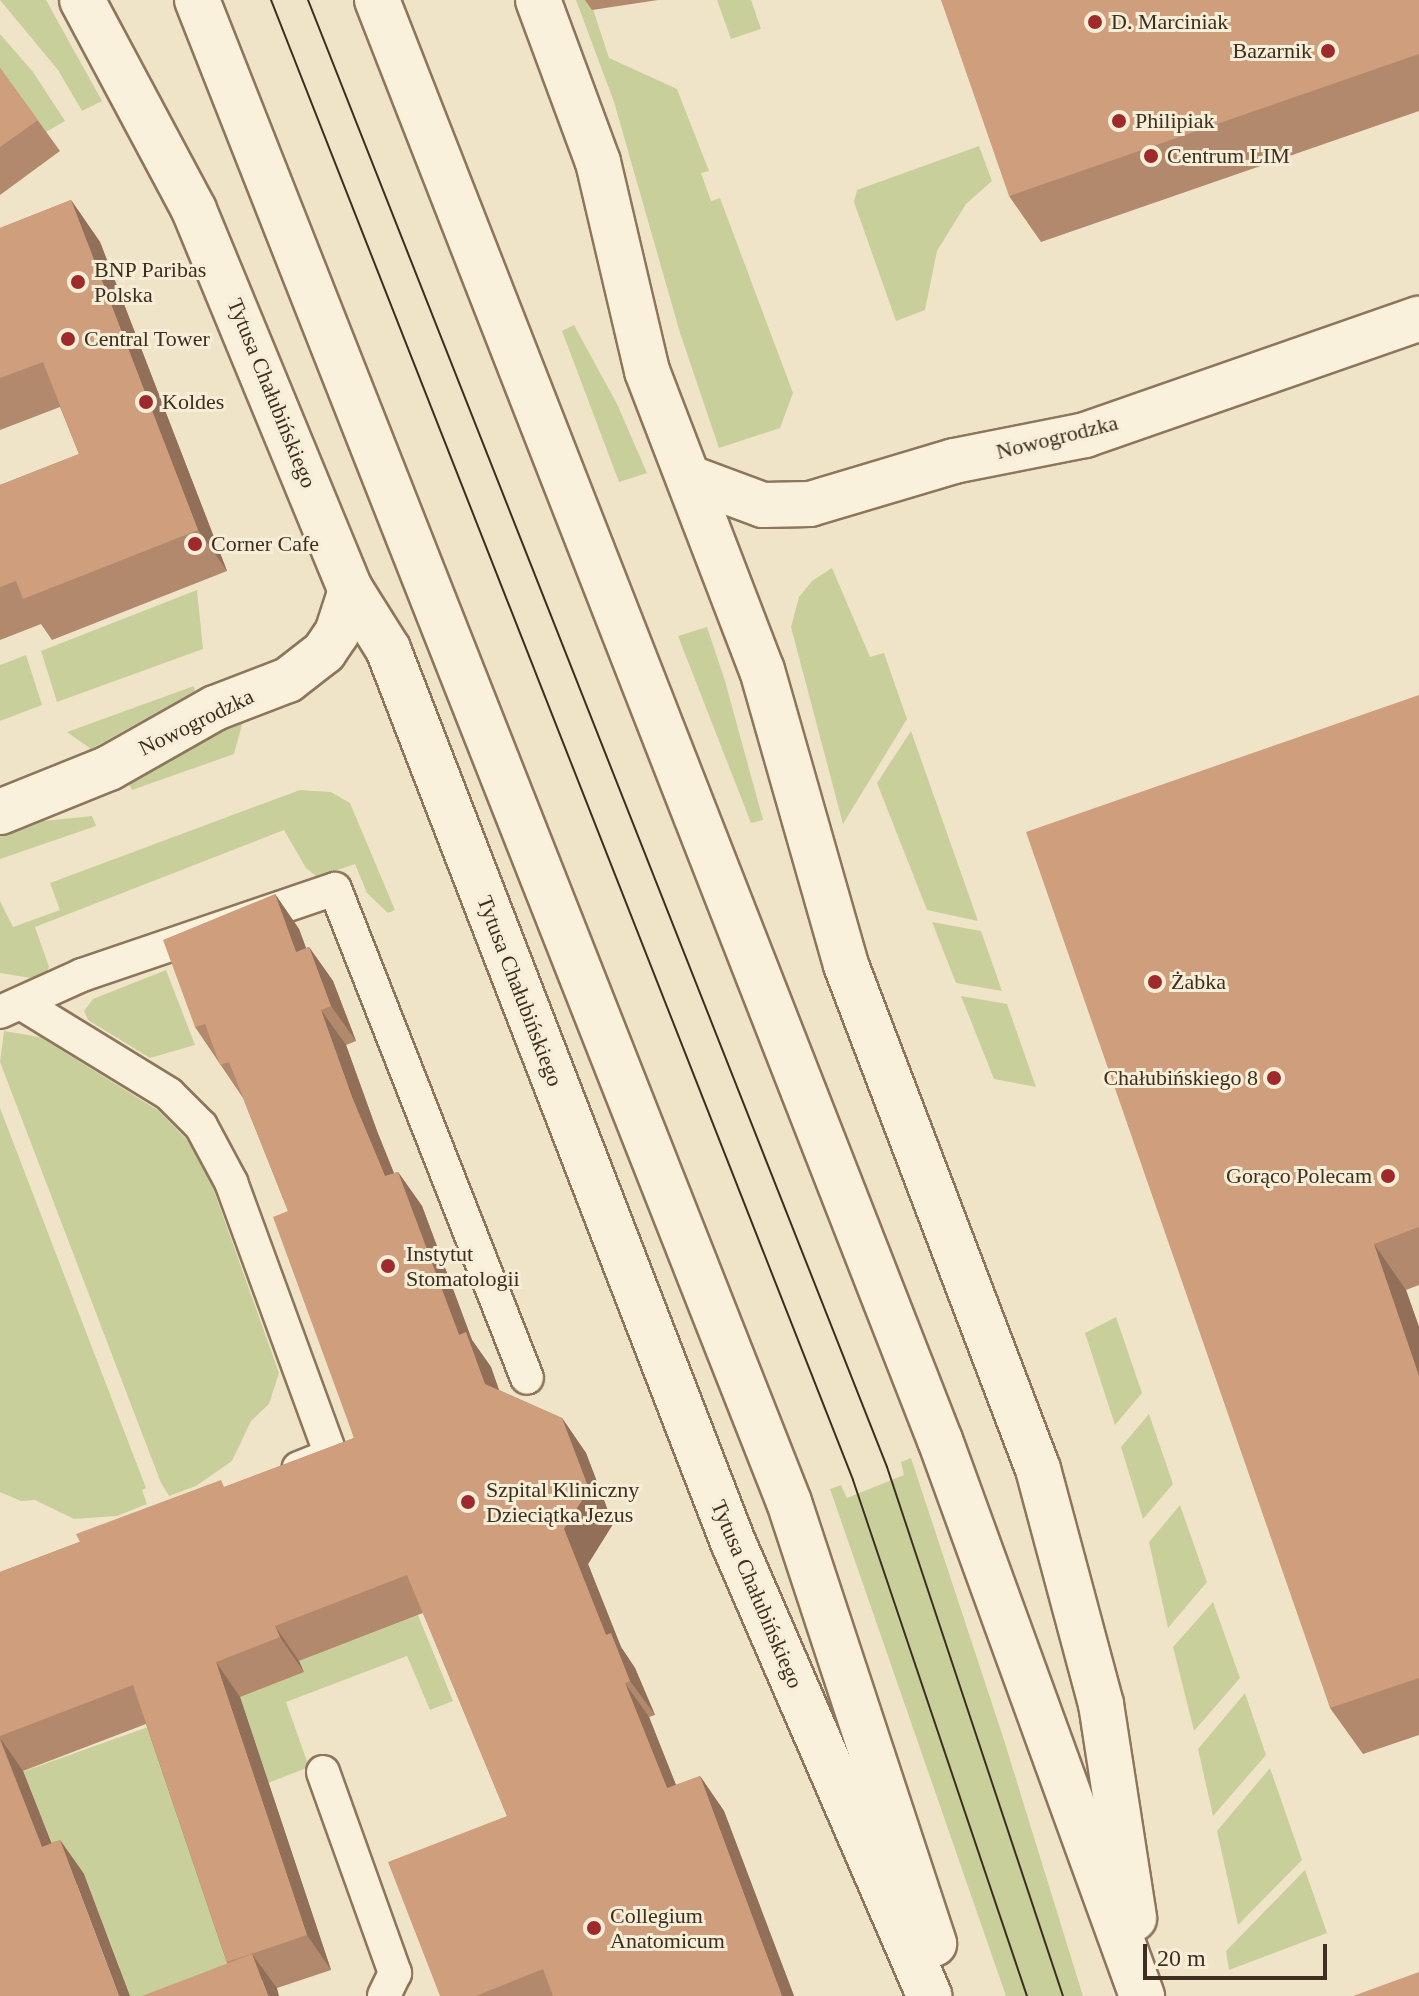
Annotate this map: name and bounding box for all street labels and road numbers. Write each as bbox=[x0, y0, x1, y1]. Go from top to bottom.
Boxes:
street label: Tytusa Chałubińskiego bbox=[222, 294, 322, 492]
street label: Nowogrodzka bbox=[993, 409, 1121, 465]
street label: Nowogrodzka bbox=[134, 683, 258, 761]
street label: Tytusa Chałubińskiego bbox=[471, 892, 569, 1090]
street label: Tytusa Chałubińskiego bbox=[705, 1496, 809, 1692]

